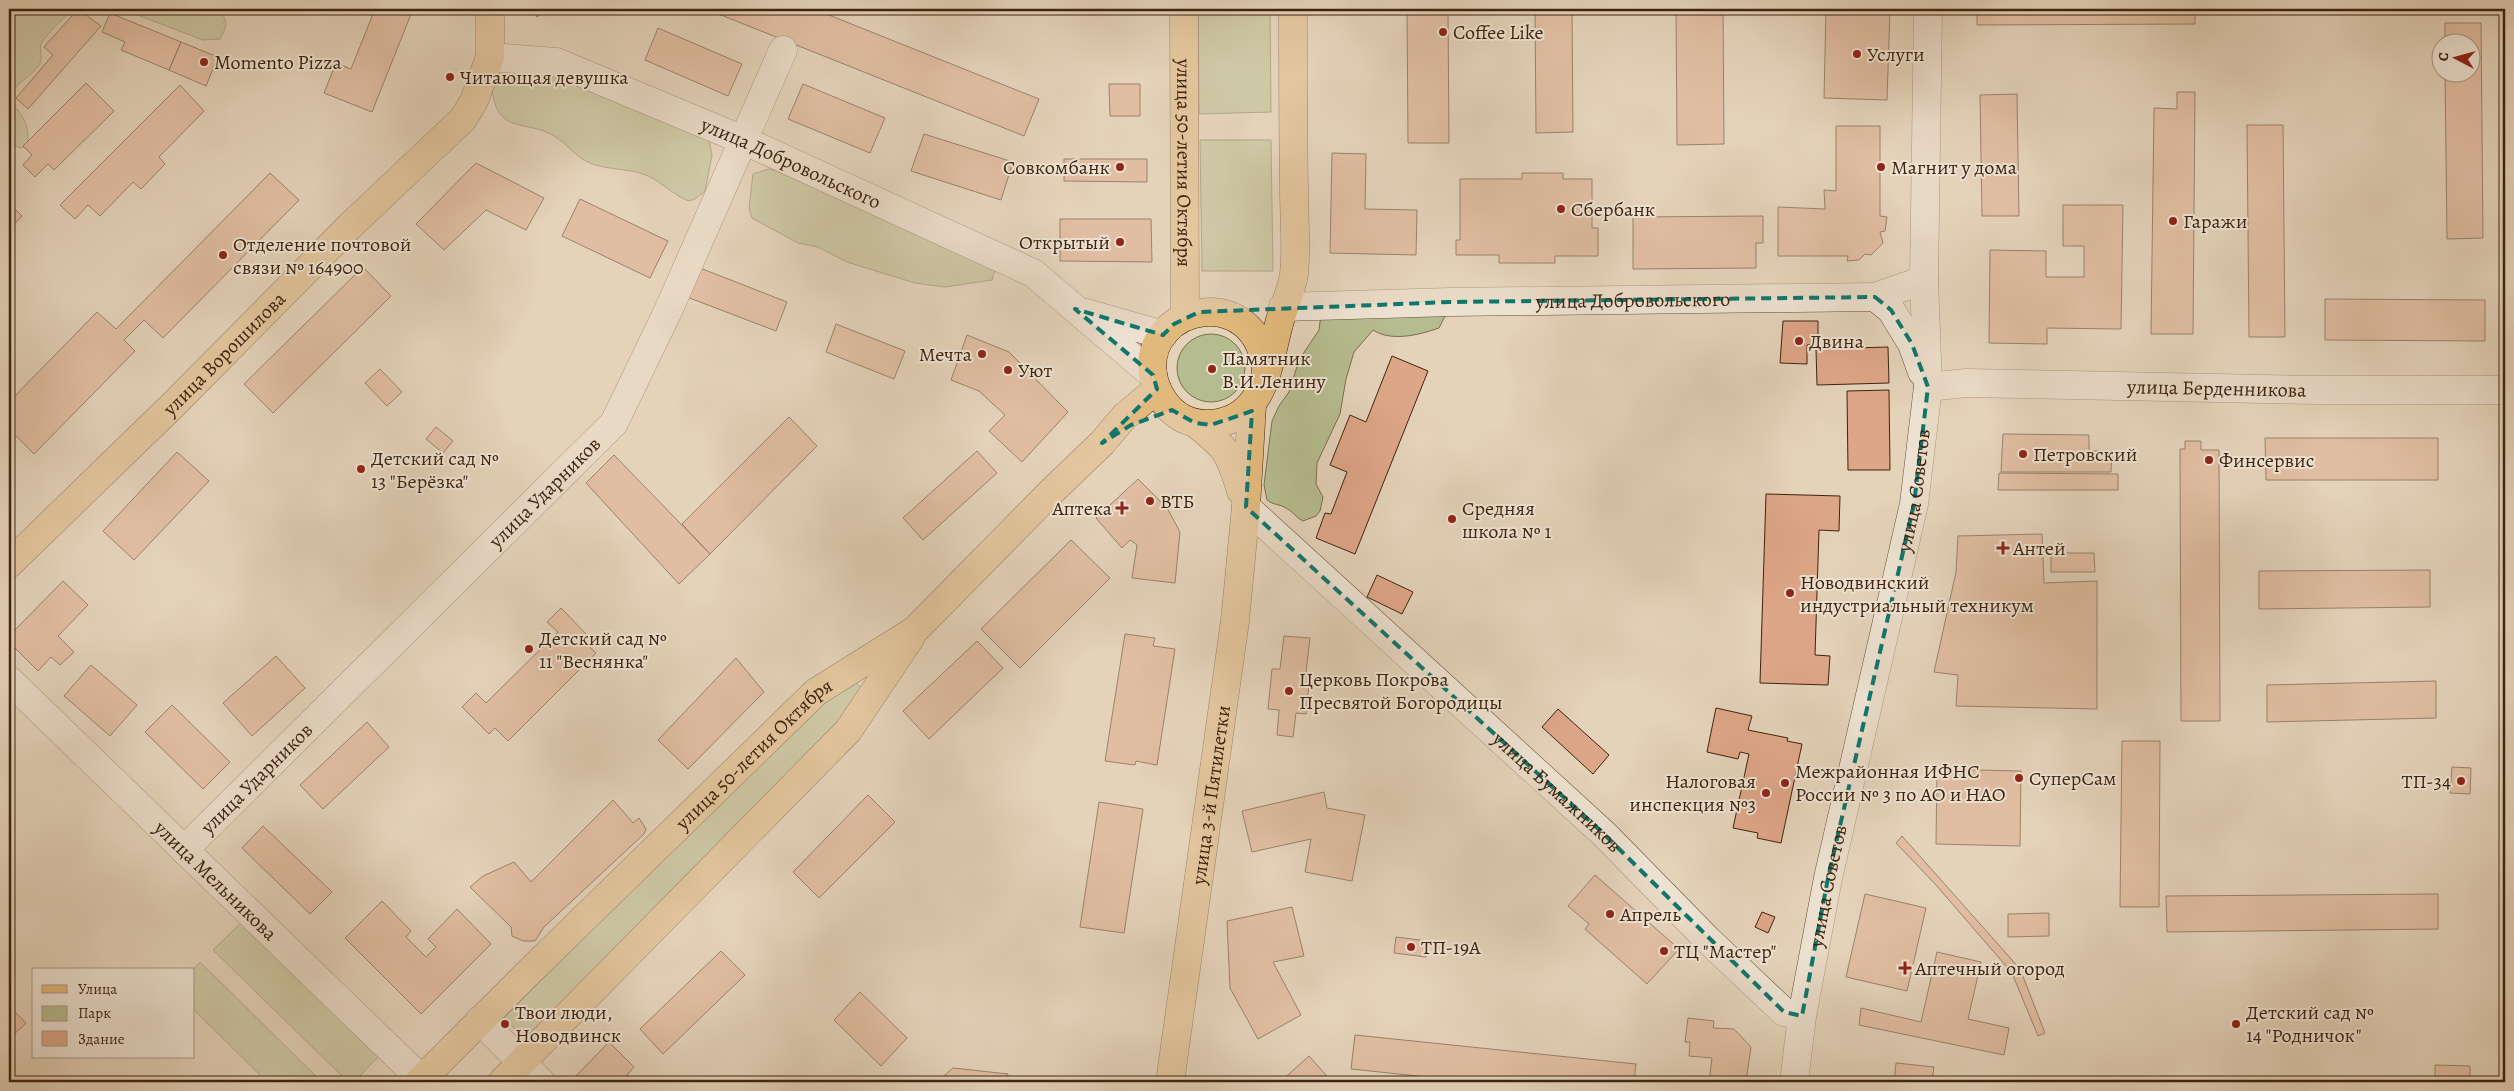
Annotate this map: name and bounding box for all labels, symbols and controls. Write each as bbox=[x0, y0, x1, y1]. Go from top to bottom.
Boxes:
place label: Coffee Like bbox=[1453, 19, 1544, 46]
marker: Coffee Like bbox=[1437, 26, 1449, 38]
north arrow bbox=[2432, 32, 2482, 82]
place label: Услуги bbox=[1867, 41, 1925, 68]
marker: Услуги bbox=[1851, 48, 1863, 60]
place label: Momento Pizza bbox=[214, 49, 342, 76]
text: С bbox=[2434, 51, 2454, 62]
marker: Momento Pizza bbox=[198, 56, 210, 68]
street label: улица 50-летия Октября bbox=[1171, 58, 1198, 267]
place label: Читающая девушка bbox=[460, 64, 629, 91]
marker: Читающая девушка bbox=[444, 71, 456, 83]
street label: улица Добровольского bbox=[696, 110, 885, 215]
place label: Совкомбанк bbox=[1003, 154, 1110, 181]
place label: Магнит у дома bbox=[1891, 154, 2018, 181]
marker: Совкомбанк bbox=[1114, 161, 1126, 173]
marker: Магнит у дома bbox=[1875, 161, 1887, 173]
place label: Сбербанк bbox=[1571, 196, 1655, 223]
marker: Сбербанк bbox=[1555, 203, 1567, 215]
place label: Гаражи bbox=[2183, 208, 2247, 235]
marker: Гаражи bbox=[2167, 215, 2179, 227]
place label: Открытый bbox=[1019, 229, 1110, 256]
place label: Отделение почтовой связи № 164900 bbox=[233, 231, 412, 281]
marker: Открытый bbox=[1114, 236, 1126, 248]
marker: Отделение почтовой связи № 164900 bbox=[217, 249, 229, 261]
street label: улица Ворошилова bbox=[156, 285, 292, 422]
street label: улица Добровольского bbox=[1534, 285, 1730, 315]
place label: Двина bbox=[1809, 328, 1865, 355]
marker: Двина bbox=[1793, 335, 1805, 347]
place label: Мечта bbox=[919, 341, 973, 368]
place label: Памятник В.И.Ленину bbox=[1222, 345, 1327, 395]
marker: Мечта bbox=[976, 348, 988, 360]
place label: Уют bbox=[1018, 357, 1052, 384]
marker: Памятник В.И.Ленину bbox=[1206, 363, 1218, 375]
marker: Уют bbox=[1002, 364, 1014, 376]
street label: улица Берденникова bbox=[2126, 373, 2307, 403]
street label: улица Советов bbox=[1890, 427, 1936, 556]
street label: улица Ударников bbox=[482, 430, 606, 554]
place label: Петровский bbox=[2033, 441, 2137, 468]
place label: Детский сад № 13 "Берёзка" bbox=[371, 445, 499, 495]
place label: Финсервис bbox=[2219, 447, 2314, 474]
marker: Петровский bbox=[2017, 448, 2029, 460]
marker: Финсервис bbox=[2203, 454, 2215, 466]
marker: Детский сад № 13 "Берёзка" bbox=[355, 463, 367, 475]
place label: ВТБ bbox=[1160, 488, 1194, 515]
place label: Аптека bbox=[1051, 495, 1113, 522]
marker: ВТБ bbox=[1144, 495, 1156, 507]
place label: Средняя школа № 1 bbox=[1462, 495, 1552, 545]
marker: Аптека bbox=[1116, 502, 1128, 514]
marker: Средняя школа № 1 bbox=[1446, 513, 1458, 525]
place label: Антей bbox=[2012, 535, 2066, 562]
marker: Антей bbox=[1997, 542, 2009, 554]
place label: Новодвинский индустриальный техникум bbox=[1800, 569, 2034, 619]
marker: Новодвинский индустриальный техникум bbox=[1784, 587, 1796, 599]
place label: Детский сад № 11 "Веснянка" bbox=[539, 625, 667, 675]
marker: Детский сад № 11 "Веснянка" bbox=[523, 643, 535, 655]
place label: Церковь Покрова Пресвятой Богородицы bbox=[1299, 666, 1502, 716]
street label: улица 50-летия Октября bbox=[669, 672, 837, 836]
marker: Церковь Покрова Пресвятой Богородицы bbox=[1283, 685, 1295, 697]
street label: улица 3-й Пятилетки bbox=[1184, 703, 1237, 887]
street label: улица Ударников bbox=[194, 717, 318, 840]
street label: улица Бумажников bbox=[1486, 725, 1628, 858]
place label: Межрайонная ИФНС России № 3 по АО и НАО bbox=[1795, 758, 2006, 808]
place label: СуперСам bbox=[2029, 765, 2117, 792]
place label: Налоговая инспекция №3 bbox=[1629, 768, 1756, 818]
place label: ТП-34 bbox=[2402, 768, 2451, 795]
marker: СуперСам bbox=[2013, 772, 2025, 784]
marker: ТП-34 bbox=[2455, 775, 2467, 787]
marker: Межрайонная ИФНС России № 3 по АО и НАО bbox=[1779, 777, 1791, 789]
marker: Налоговая инспекция №3 bbox=[1760, 787, 1772, 799]
street label: улица Мельникова bbox=[148, 814, 284, 947]
street label: улица Советов bbox=[1802, 822, 1853, 950]
place label: Апрель bbox=[1619, 901, 1681, 928]
marker: Апрель bbox=[1604, 908, 1616, 920]
place label: ТП-19А bbox=[1421, 934, 1481, 961]
place label: ТЦ "Мастер" bbox=[1674, 938, 1777, 965]
marker: ТП-19А bbox=[1405, 941, 1417, 953]
marker: ТЦ "Мастер" bbox=[1658, 945, 1670, 957]
place label: Аптечный огород bbox=[1914, 955, 2065, 982]
marker: Аптечный огород bbox=[1899, 962, 1911, 974]
legend bbox=[32, 968, 195, 1058]
text: Улица bbox=[78, 979, 117, 999]
place label: Твои люди, Новодвинск bbox=[515, 999, 621, 1049]
place label: Детский сад № 14 "Родничок" bbox=[2246, 999, 2374, 1049]
text: Парк bbox=[78, 1003, 111, 1023]
marker: Твои люди, Новодвинск bbox=[499, 1018, 511, 1030]
marker: Детский сад № 14 "Родничок" bbox=[2230, 1018, 2242, 1030]
text: Здание bbox=[78, 1029, 125, 1049]

